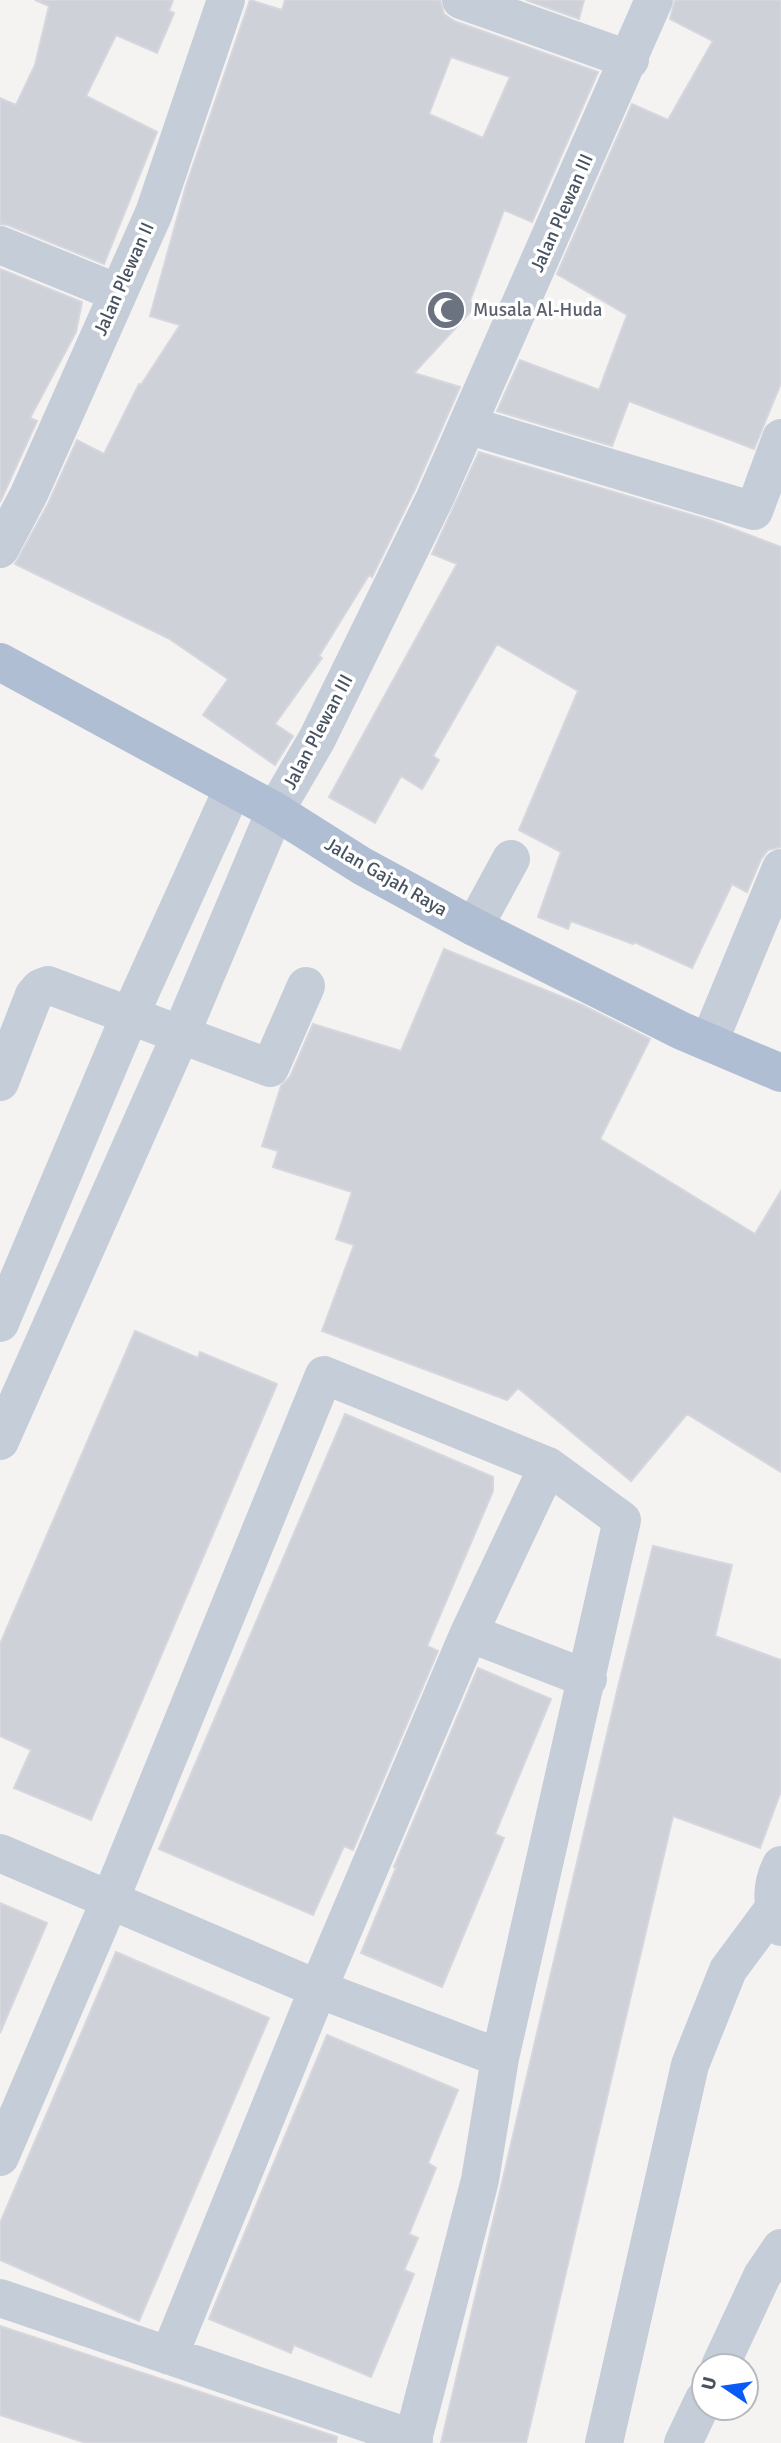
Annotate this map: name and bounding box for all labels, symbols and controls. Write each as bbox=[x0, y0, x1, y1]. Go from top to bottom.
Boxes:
street label: Jalan Plewan III bbox=[525, 150, 599, 276]
street label: Jalan Plewan II bbox=[88, 218, 160, 340]
mosque icon: Musala Al-Huda bbox=[425, 289, 467, 331]
place label: Musala Al-Huda bbox=[473, 298, 602, 322]
street label: Jalan Plewan III bbox=[278, 670, 358, 794]
street label: Jalan Gajah Raya bbox=[320, 832, 452, 922]
north arrow bbox=[690, 2352, 760, 2422]
text: U bbox=[696, 2374, 723, 2392]

